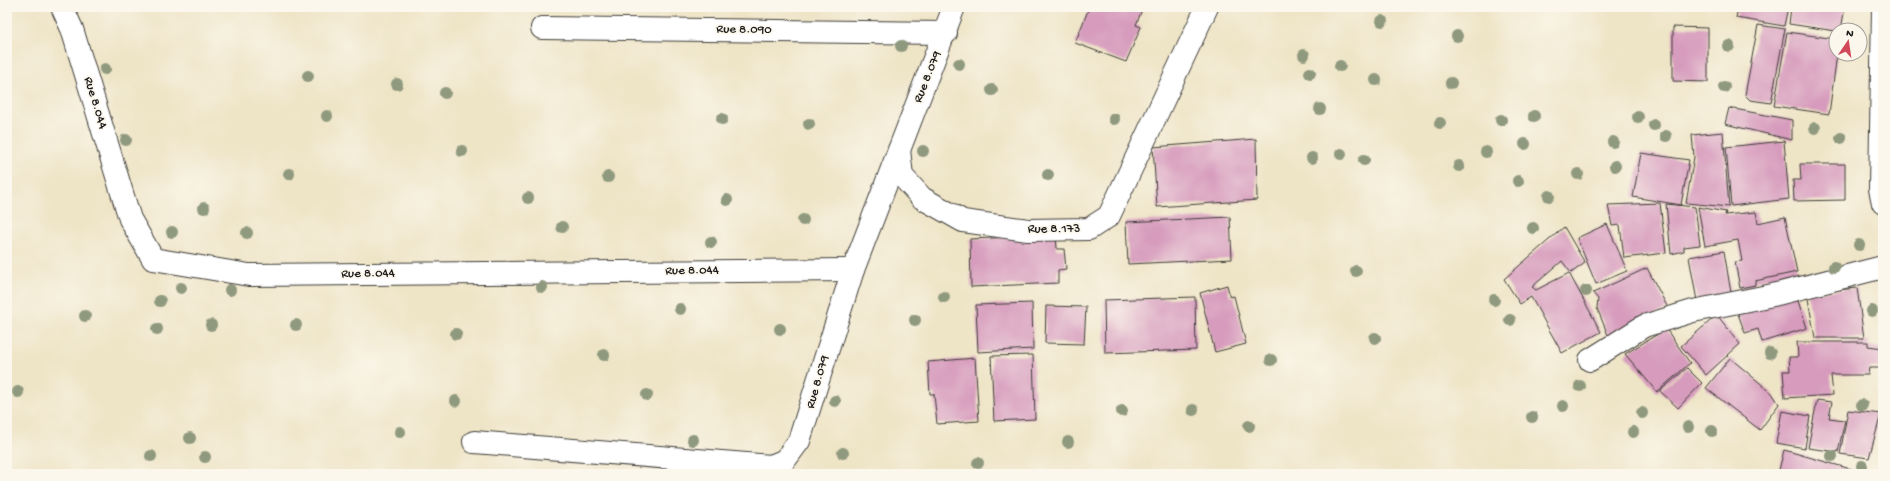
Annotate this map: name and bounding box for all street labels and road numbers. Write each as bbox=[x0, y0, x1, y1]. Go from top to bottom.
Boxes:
street label: Rue 8.090 bbox=[716, 22, 772, 38]
street label: Rue 8.079 bbox=[911, 48, 945, 105]
street label: Rue 8.044 bbox=[80, 75, 110, 131]
street label: Rue 8.173 bbox=[1028, 222, 1081, 237]
street label: Rue 8.044 bbox=[665, 263, 719, 279]
street label: Rue 8.044 bbox=[341, 266, 395, 282]
street label: Rue 8.079 bbox=[803, 353, 833, 410]

